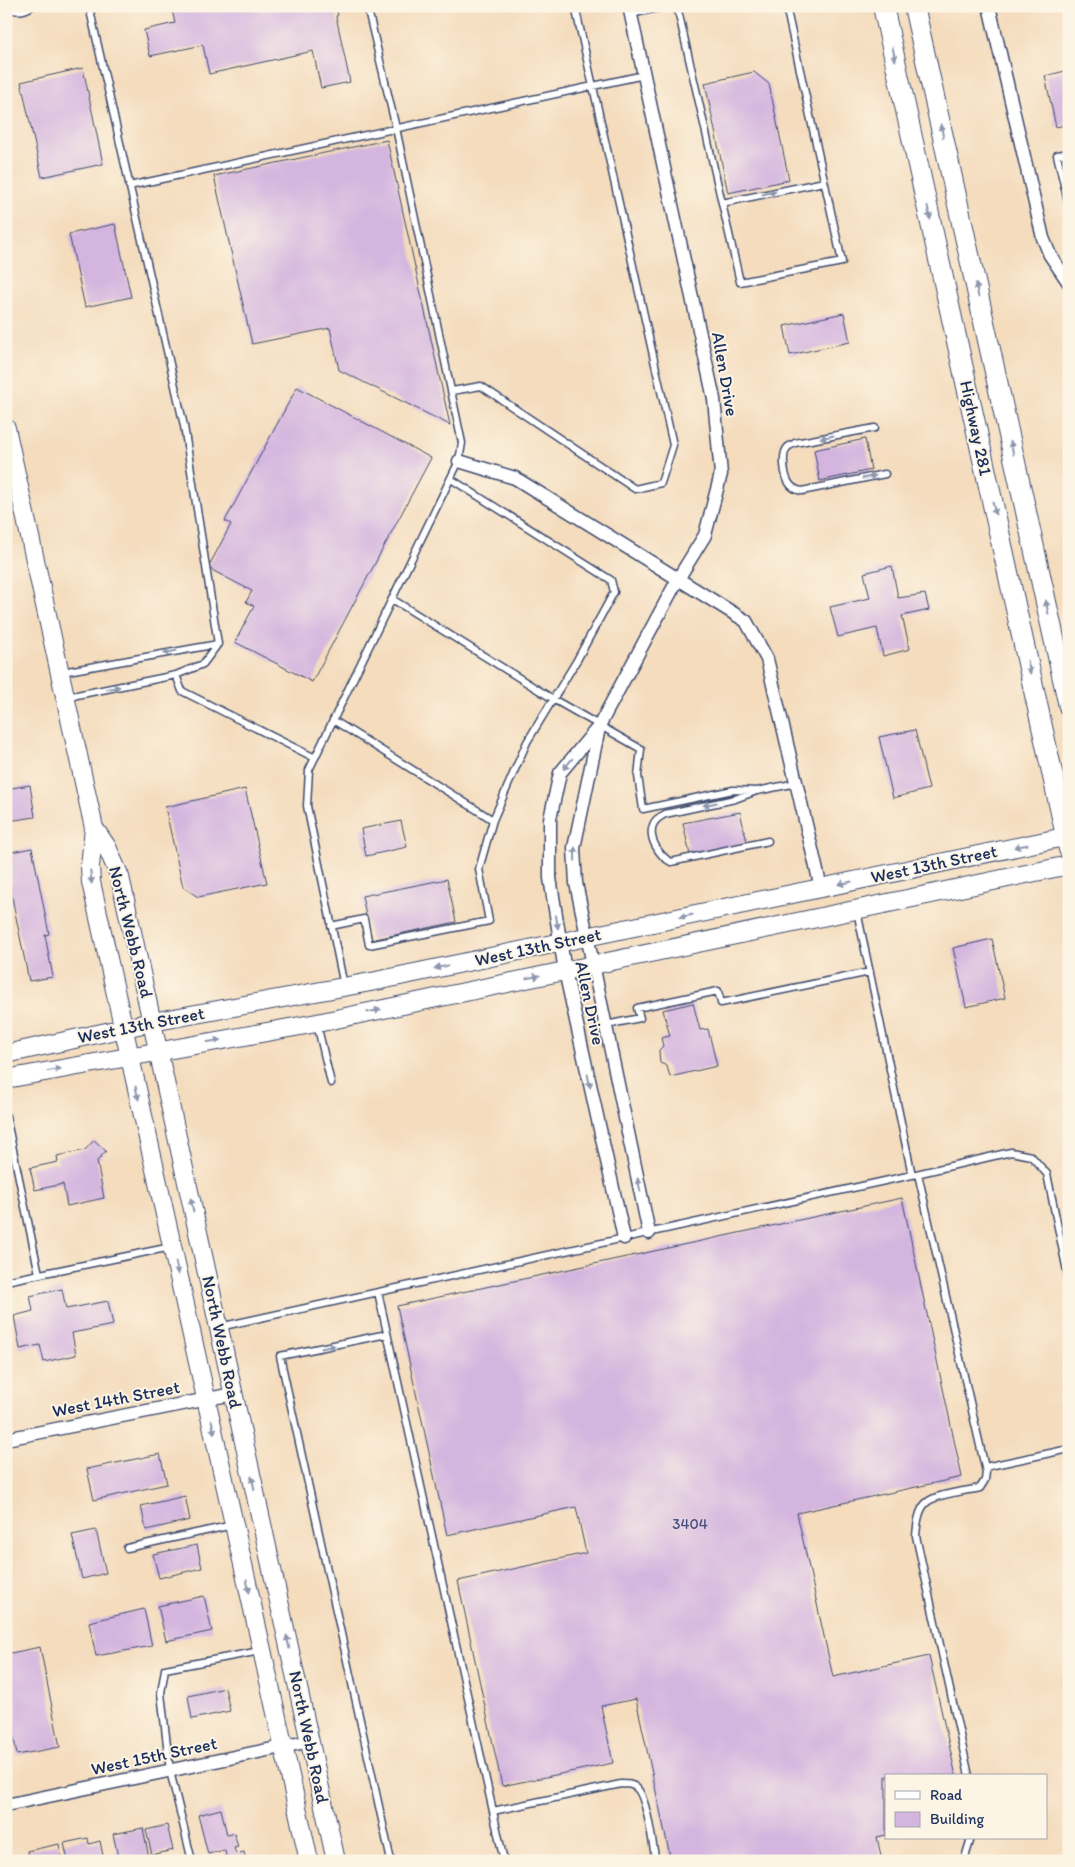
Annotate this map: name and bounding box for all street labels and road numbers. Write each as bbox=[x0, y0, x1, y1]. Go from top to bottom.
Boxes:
street label: Allen Drive bbox=[707, 330, 743, 418]
street label: Highway 281 bbox=[955, 378, 997, 478]
street label: West 13th Street bbox=[869, 840, 999, 888]
street label: North Webb Road bbox=[104, 864, 158, 1000]
street label: West 13th Street bbox=[473, 923, 603, 971]
street label: Allen Drive bbox=[570, 959, 610, 1047]
street label: West 13th Street bbox=[76, 1002, 207, 1048]
street label: North Webb Road bbox=[197, 1274, 247, 1411]
street label: West 14th Street bbox=[50, 1376, 182, 1422]
street label: North Webb Road bbox=[284, 1669, 334, 1806]
street label: West 15th Street bbox=[89, 1732, 219, 1780]

